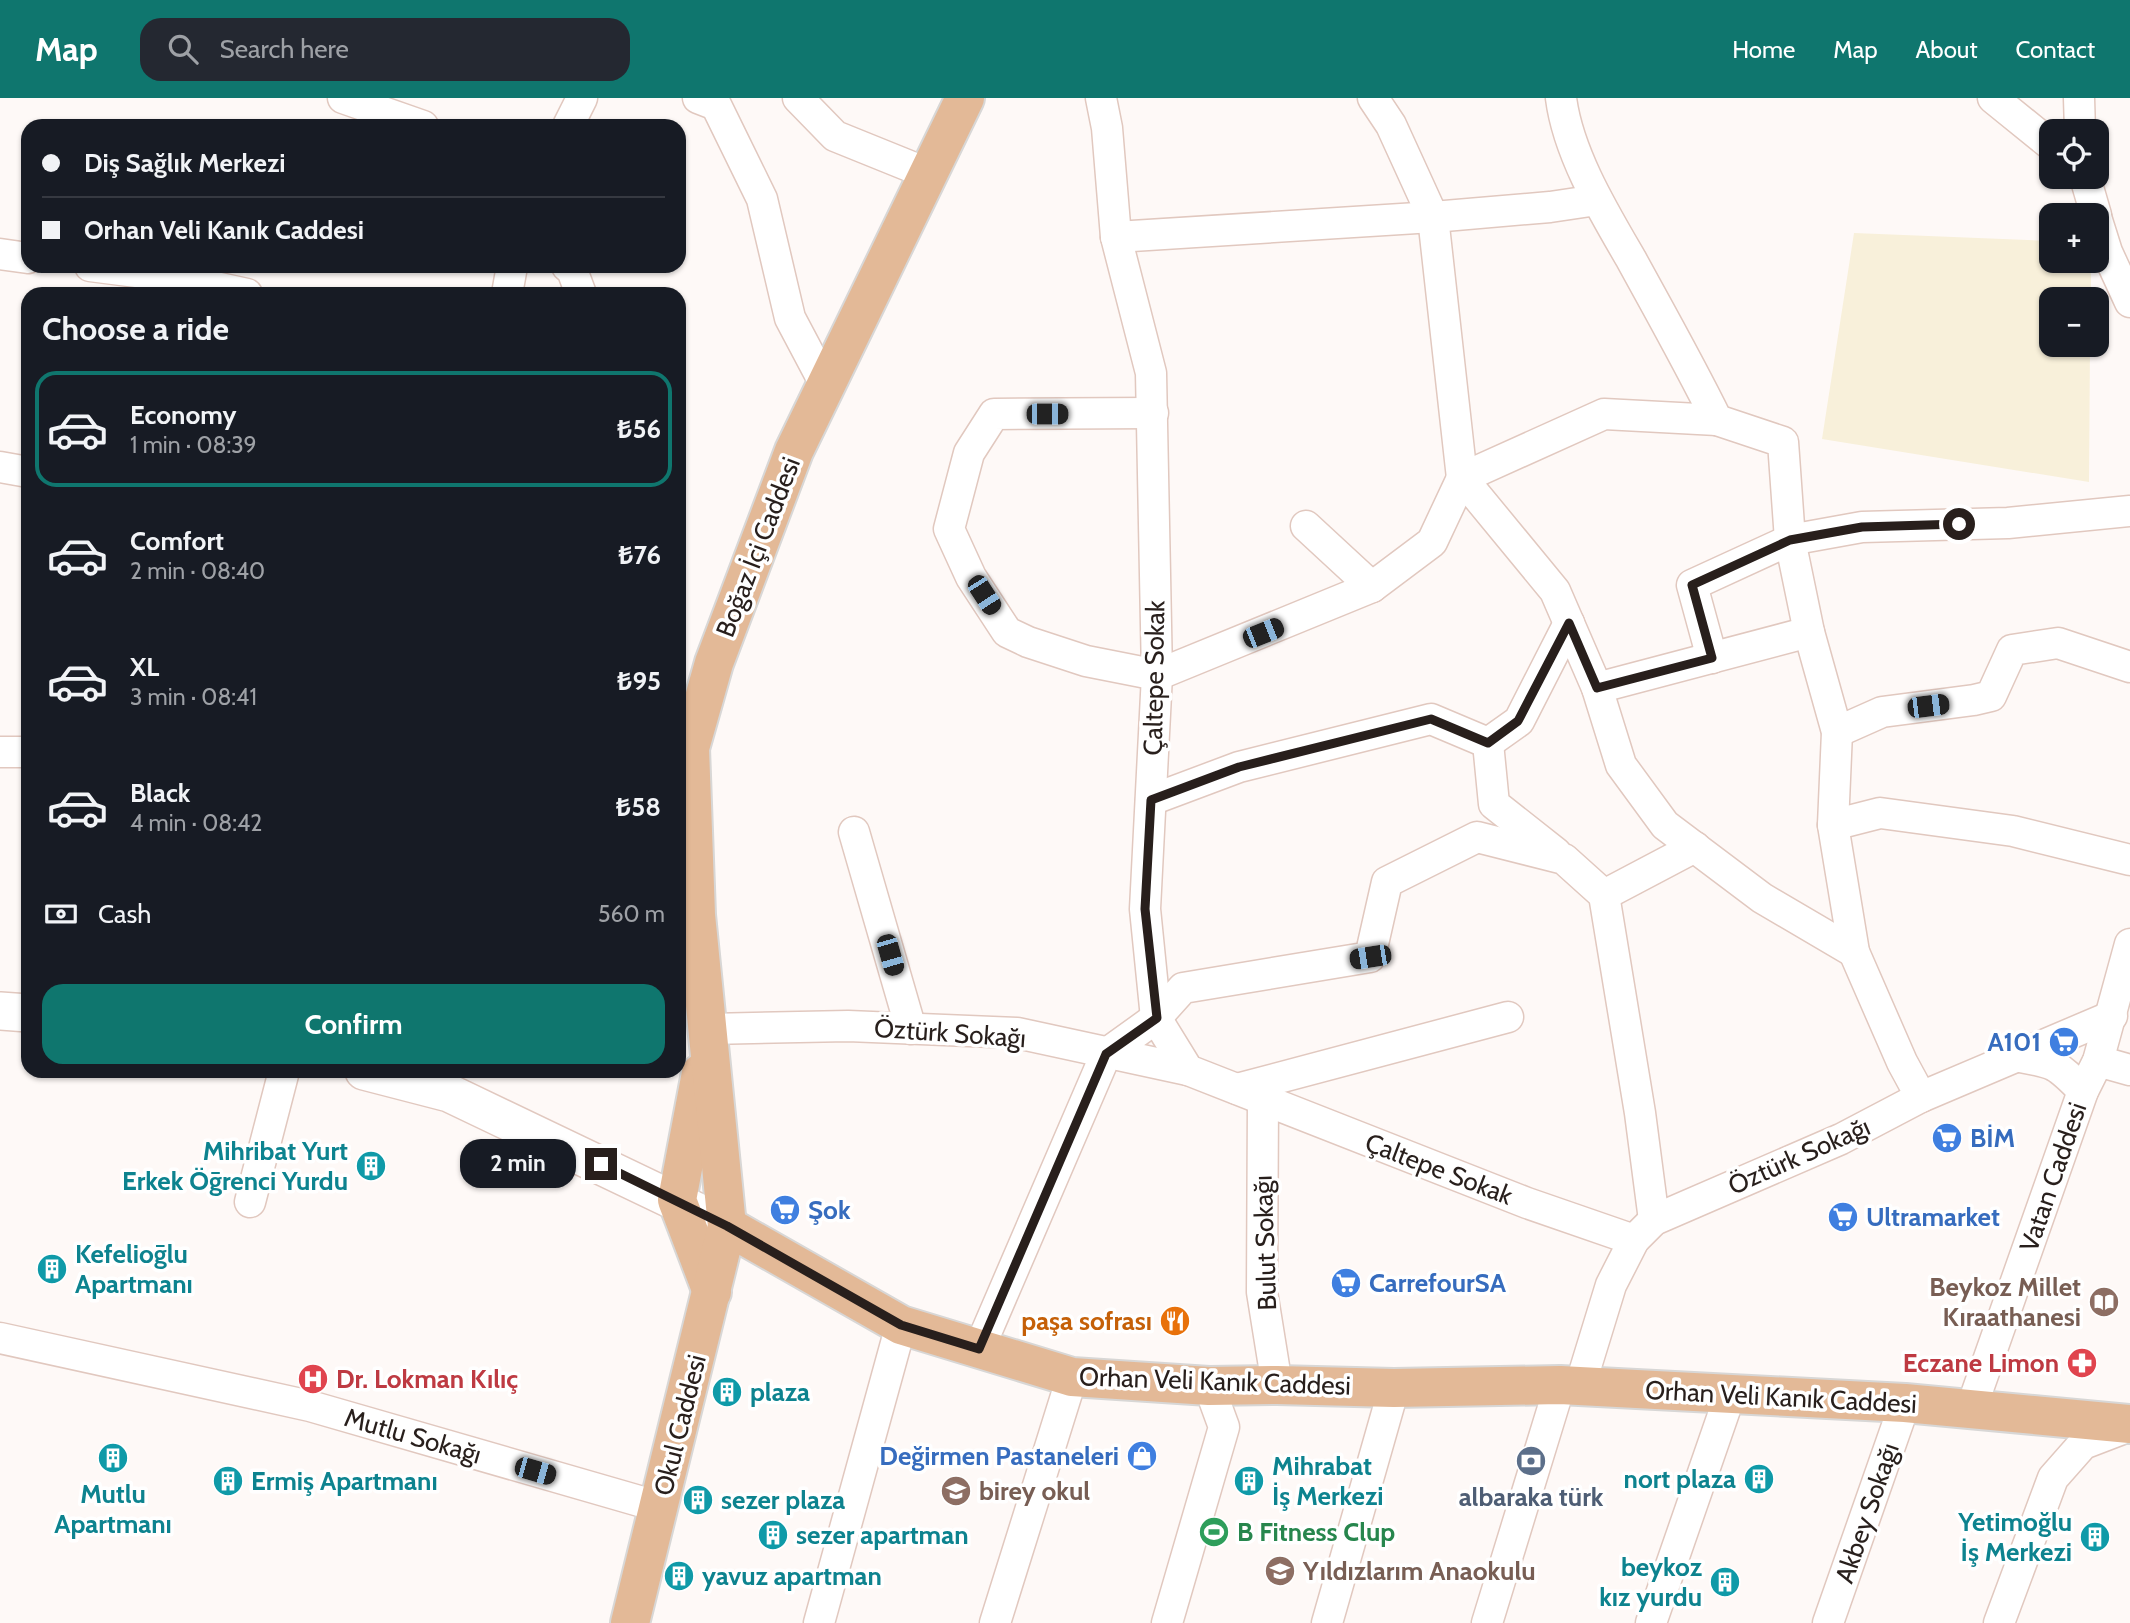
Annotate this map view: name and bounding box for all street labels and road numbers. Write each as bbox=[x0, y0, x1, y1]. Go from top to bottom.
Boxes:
street label: Boğaz İçi Caddesi bbox=[709, 453, 807, 641]
street label: Çaltepe Sokak bbox=[1137, 600, 1171, 756]
street label: Öztürk Sokağı bbox=[873, 1012, 1027, 1054]
street label: Vatan Caddesi bbox=[2013, 1098, 2093, 1256]
street label: Öztürk Sokağı bbox=[1723, 1110, 1875, 1202]
street label: Çaltepe Sokak bbox=[1361, 1126, 1518, 1212]
street label: Bulut Sokağı bbox=[1247, 1175, 1283, 1311]
street label: Okul Caddesi bbox=[647, 1351, 713, 1499]
street label: Orhan Veli Kanık Caddesi bbox=[1079, 1360, 1351, 1402]
street label: Orhan Veli Kanık Caddesi bbox=[1644, 1374, 1918, 1420]
street label: Mutlu Sokağı bbox=[341, 1401, 485, 1471]
street label: Akbey Sokağı bbox=[1828, 1439, 1906, 1587]

